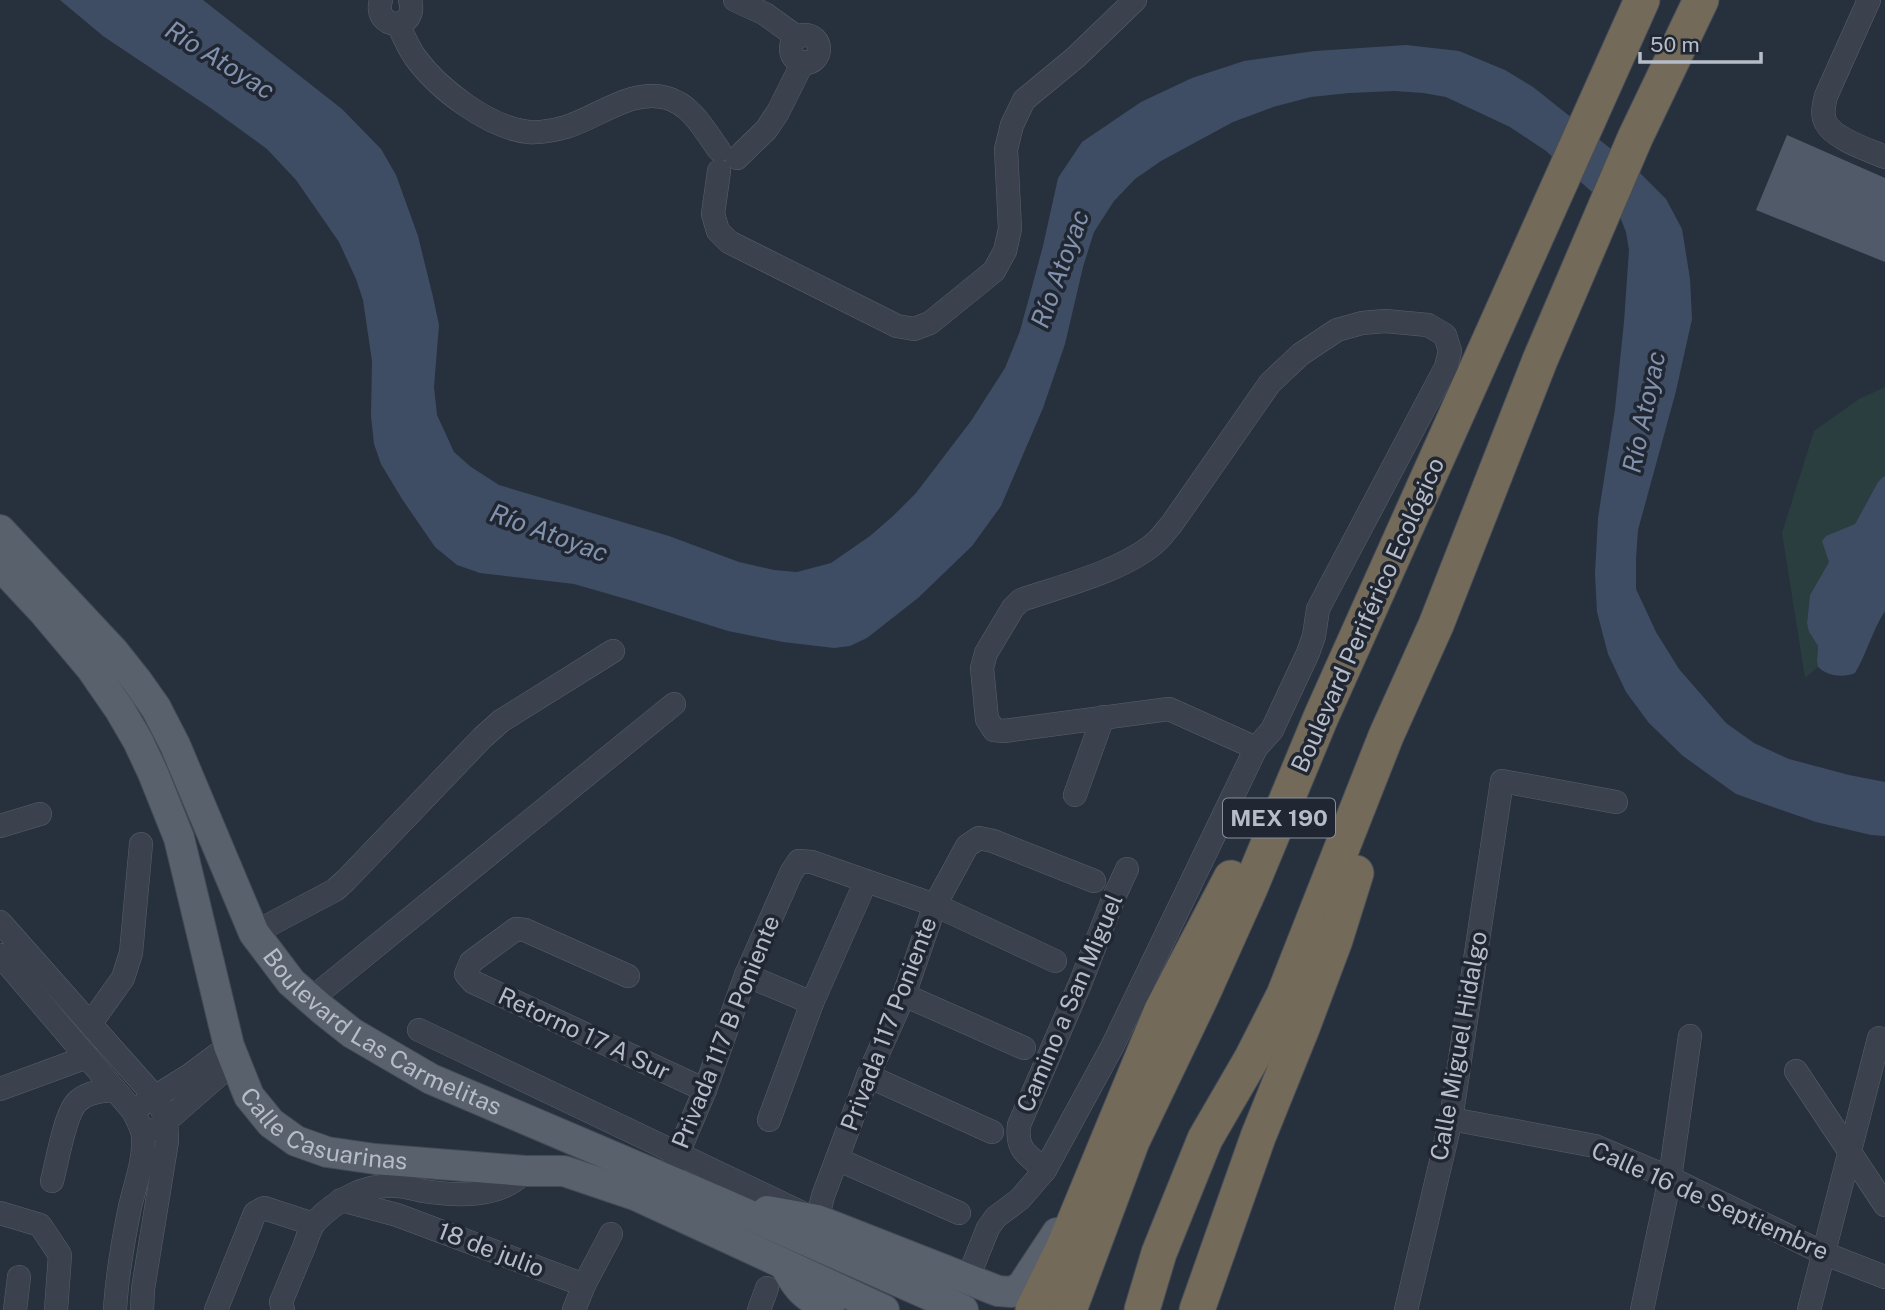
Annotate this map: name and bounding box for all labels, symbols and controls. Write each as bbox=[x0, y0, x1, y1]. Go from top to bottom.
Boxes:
water label: Río Atoyac bbox=[160, 14, 281, 105]
scale bar bbox=[1640, 21, 1761, 65]
text: 50 m bbox=[1650, 32, 1700, 57]
water label: Río Atoyac bbox=[1024, 206, 1095, 332]
water label: Río Atoyac bbox=[1616, 348, 1672, 476]
street label: Boulevard Periférico Ecológico bbox=[1285, 453, 1449, 776]
water label: Río Atoyac bbox=[486, 497, 612, 568]
road number: MEX 190 bbox=[1223, 798, 1335, 838]
street label: Camino a San Miguel bbox=[1010, 889, 1128, 1116]
street label: Privada 117 B Poniente bbox=[665, 911, 785, 1152]
street label: Privada 117 Poniente bbox=[834, 913, 942, 1135]
street label: Calle Miguel Hidalgo bbox=[1424, 929, 1492, 1163]
street label: Boulevard Las Carmelitas bbox=[258, 943, 506, 1120]
street label: Retorno 17 A Sur bbox=[494, 981, 675, 1085]
street label: Calle Casuarinas bbox=[235, 1081, 409, 1175]
street label: Calle 16 de Septiembre bbox=[1588, 1135, 1833, 1265]
street label: 18 de julio bbox=[434, 1216, 548, 1282]

